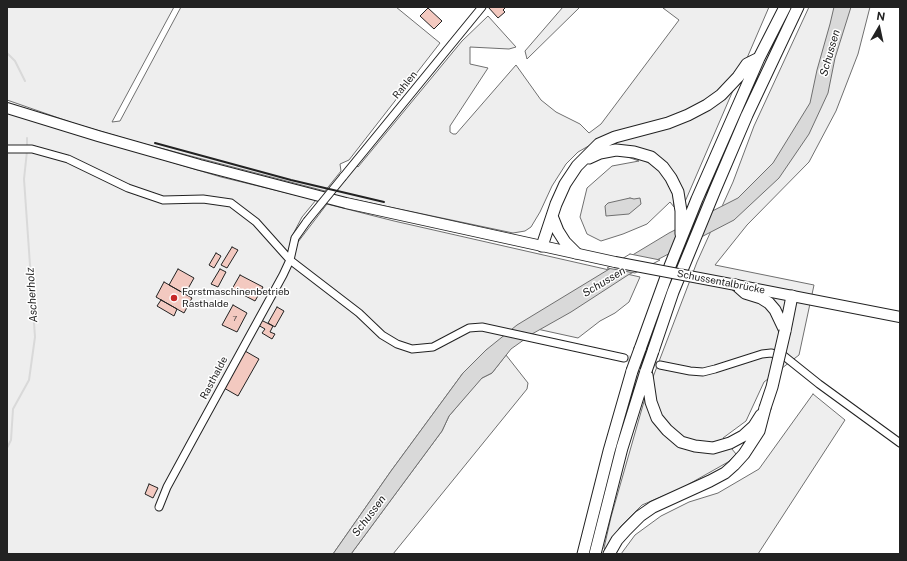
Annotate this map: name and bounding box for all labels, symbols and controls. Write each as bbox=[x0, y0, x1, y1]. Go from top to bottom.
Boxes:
north arrow bbox=[859, 8, 899, 48]
text: N bbox=[876, 10, 886, 23]
water label: Schussen bbox=[817, 28, 843, 78]
street label: Rahlen bbox=[390, 69, 420, 101]
water label: Schussen bbox=[580, 264, 628, 300]
water label: Ascherholz bbox=[23, 267, 41, 323]
street label: Schussentalbrücke bbox=[676, 268, 766, 296]
place label: Forstmaschinenbetrieb Rasthalde bbox=[182, 286, 290, 310]
marker: Forstmaschinenbetrieb Rasthalde bbox=[169, 293, 179, 303]
house number: 7 bbox=[233, 314, 237, 324]
street label: Rasthalde bbox=[198, 355, 230, 401]
water label: Schussen bbox=[349, 493, 389, 539]

